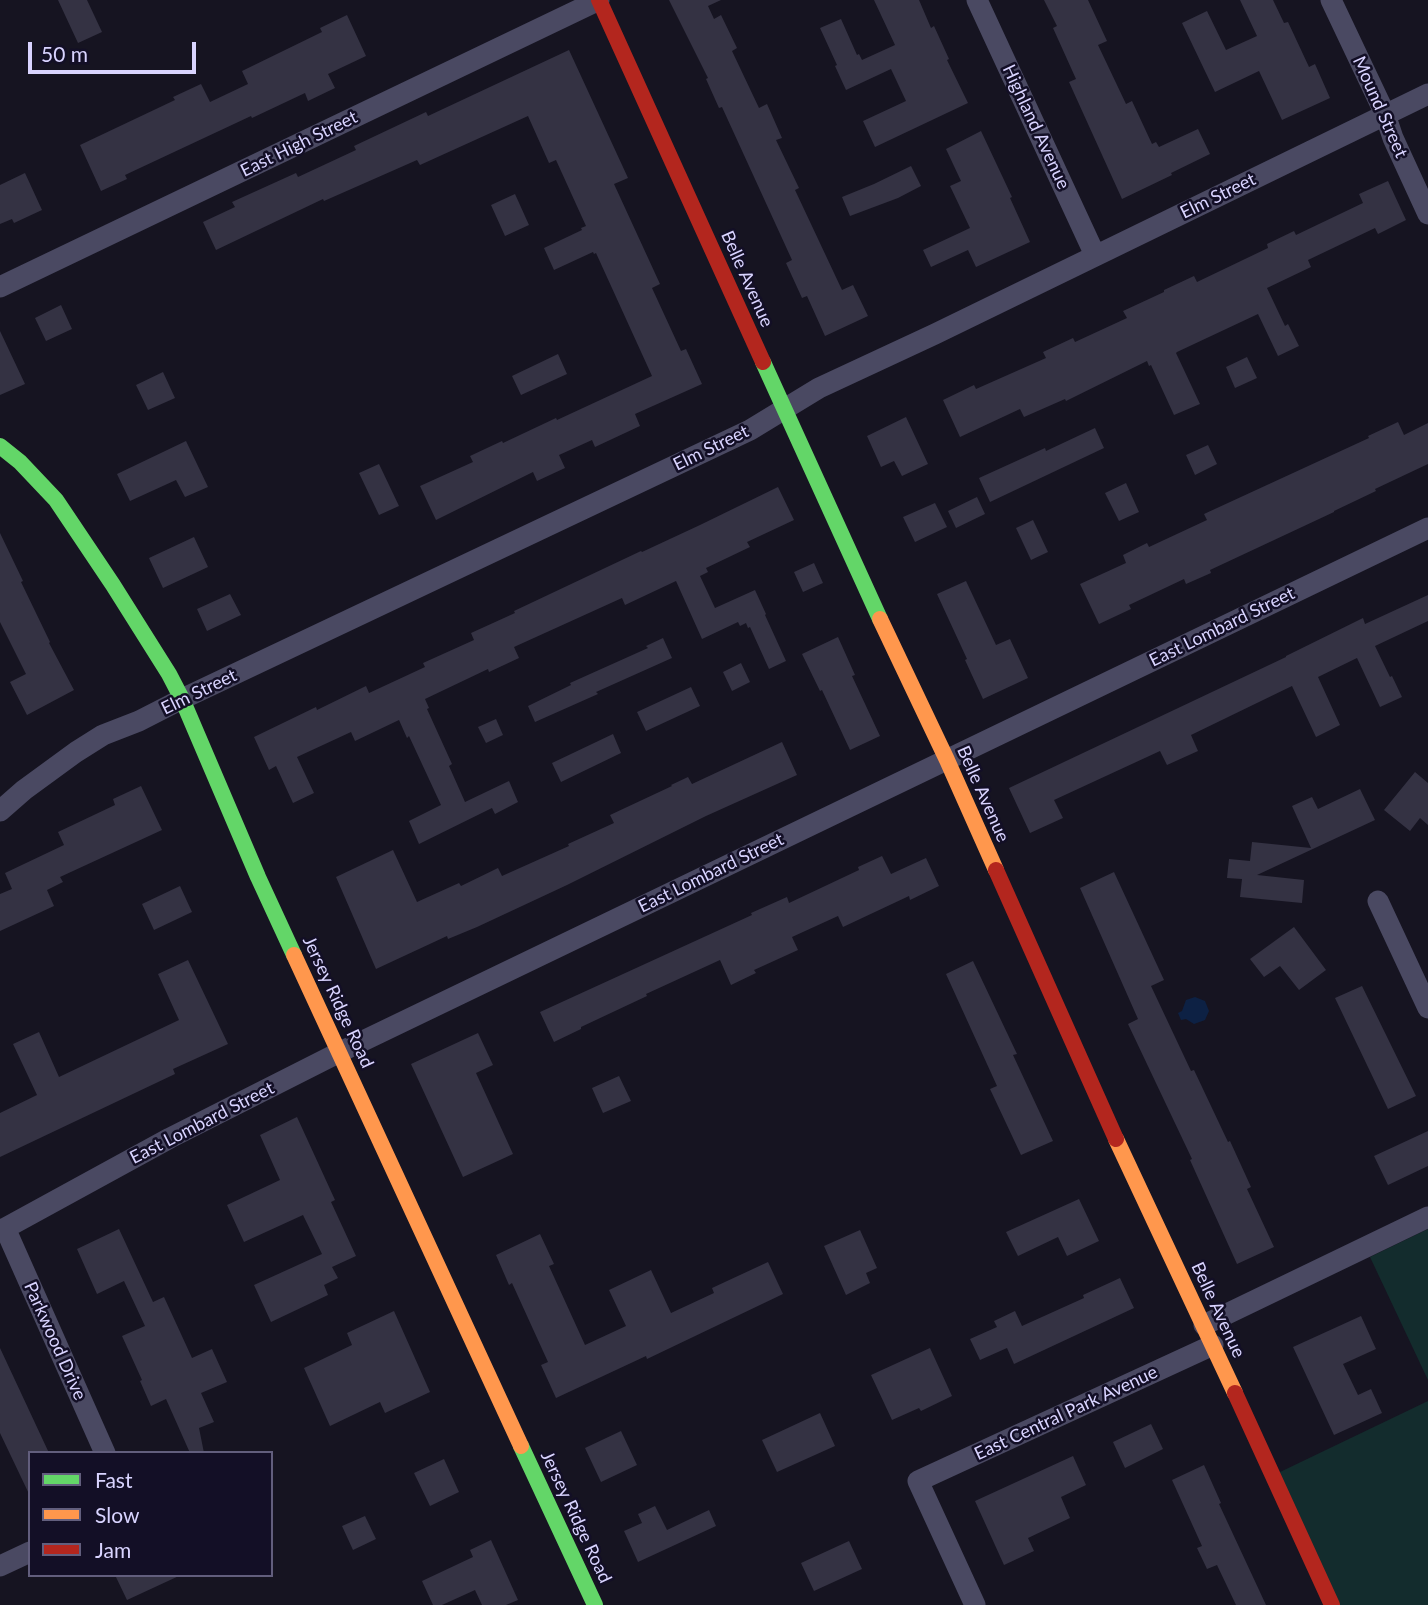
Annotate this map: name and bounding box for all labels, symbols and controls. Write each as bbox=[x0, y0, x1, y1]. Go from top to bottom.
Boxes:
scale bar bbox=[32, 28, 200, 72]
text: 50 m bbox=[41, 41, 88, 66]
street label: Mound Street bbox=[1348, 53, 1412, 161]
street label: Highland Avenue bbox=[998, 61, 1074, 193]
street label: East High Street bbox=[237, 106, 361, 182]
street label: Elm Street bbox=[1177, 168, 1259, 224]
street label: Belle Avenue bbox=[716, 227, 778, 331]
street label: Elm Street bbox=[670, 420, 752, 476]
street label: East Lombard Street bbox=[1146, 582, 1298, 672]
street label: Elm Street bbox=[158, 664, 240, 720]
street label: Belle Avenue bbox=[952, 742, 1014, 846]
street label: East Lombard Street bbox=[635, 828, 787, 918]
street label: Jersey Ridge Road bbox=[298, 933, 378, 1071]
street label: East Lombard Street bbox=[126, 1077, 278, 1169]
street label: Belle Avenue bbox=[1186, 1259, 1250, 1361]
street label: Parkwood Drive bbox=[19, 1279, 91, 1403]
street label: East Central Park Avenue bbox=[971, 1361, 1161, 1465]
street label: Jersey Ridge Road bbox=[536, 1448, 616, 1586]
legend bbox=[28, 1451, 273, 1577]
text: Fast bbox=[95, 1467, 132, 1492]
text: Slow bbox=[95, 1502, 139, 1527]
text: Jam bbox=[95, 1537, 131, 1562]

